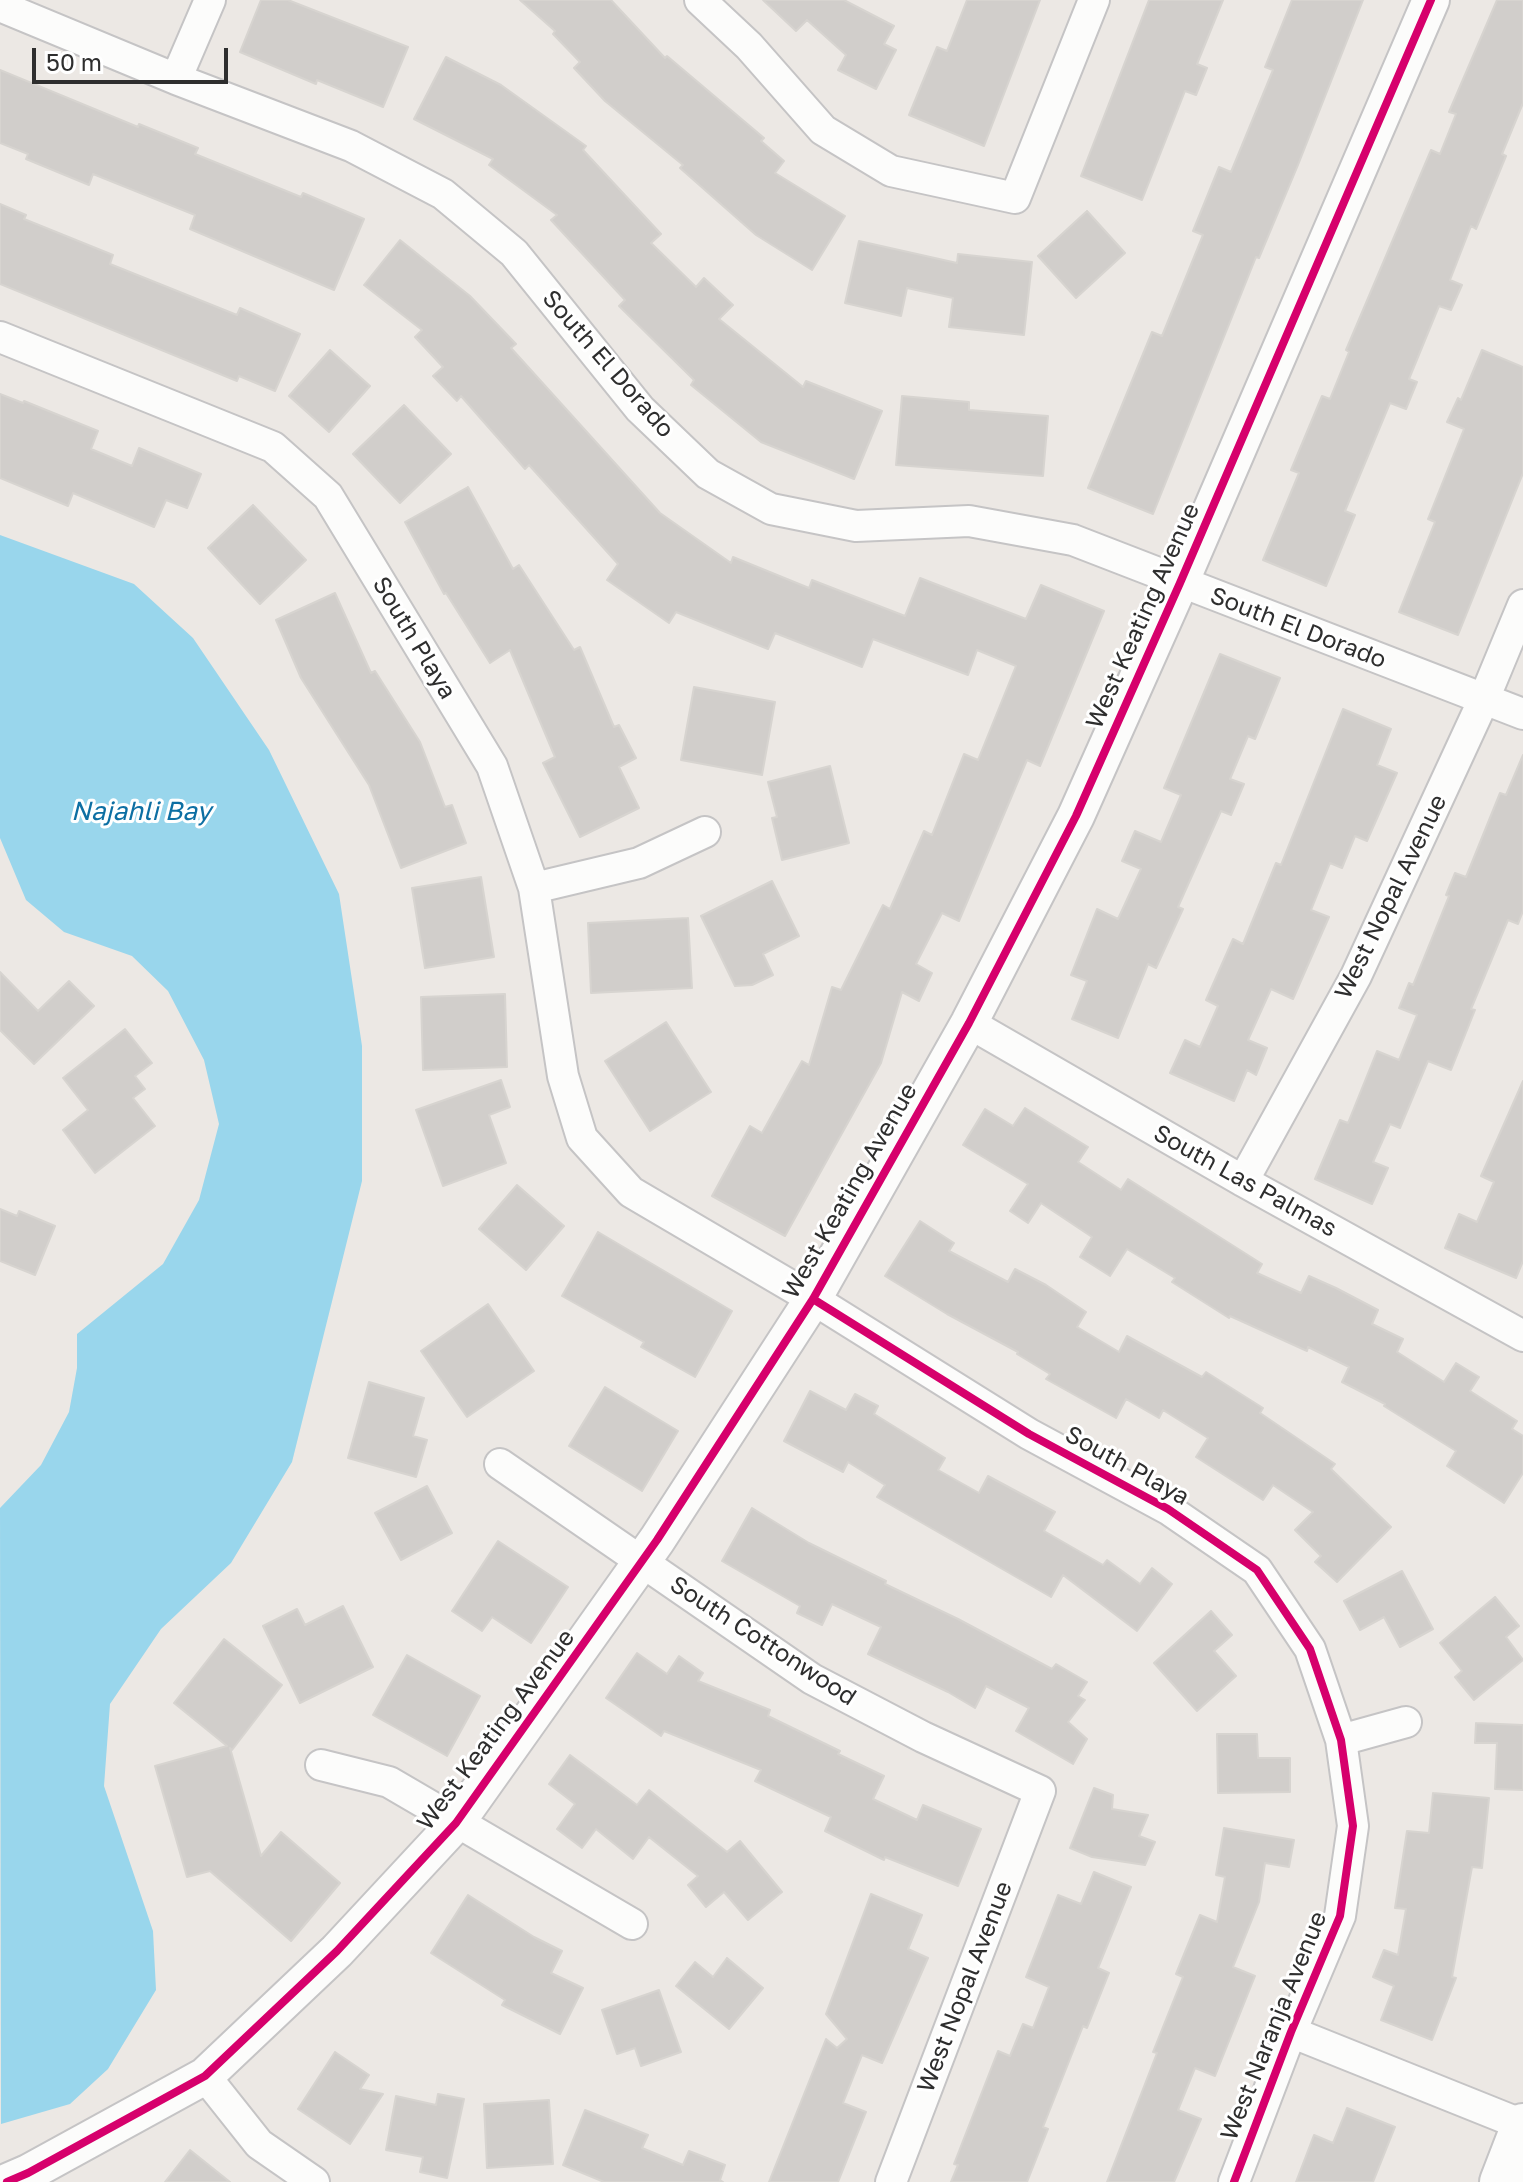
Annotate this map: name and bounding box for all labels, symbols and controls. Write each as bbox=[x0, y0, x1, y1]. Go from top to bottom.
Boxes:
scale bar bbox=[36, 32, 232, 82]
text: 50 m bbox=[46, 47, 102, 76]
street label: South El Dorado bbox=[536, 284, 680, 444]
street label: West Keating Avenue bbox=[1080, 499, 1206, 733]
street label: South Playa bbox=[366, 572, 462, 704]
street label: South El Dorado bbox=[1206, 581, 1390, 675]
street label: West Nopal Avenue bbox=[1329, 790, 1453, 1004]
water label: Najahli Bay bbox=[71, 796, 211, 828]
street label: West Keating Avenue bbox=[777, 1078, 923, 1304]
street label: South Las Palmas bbox=[1148, 1119, 1342, 1243]
street label: South Playa bbox=[1060, 1420, 1194, 1512]
street label: South Cottonwood bbox=[665, 1570, 861, 1712]
street label: West Keating Avenue bbox=[411, 1624, 581, 1836]
street label: West Nopal Avenue bbox=[911, 1877, 1019, 2097]
street label: West Naranja Avenue bbox=[1215, 1907, 1333, 2145]

